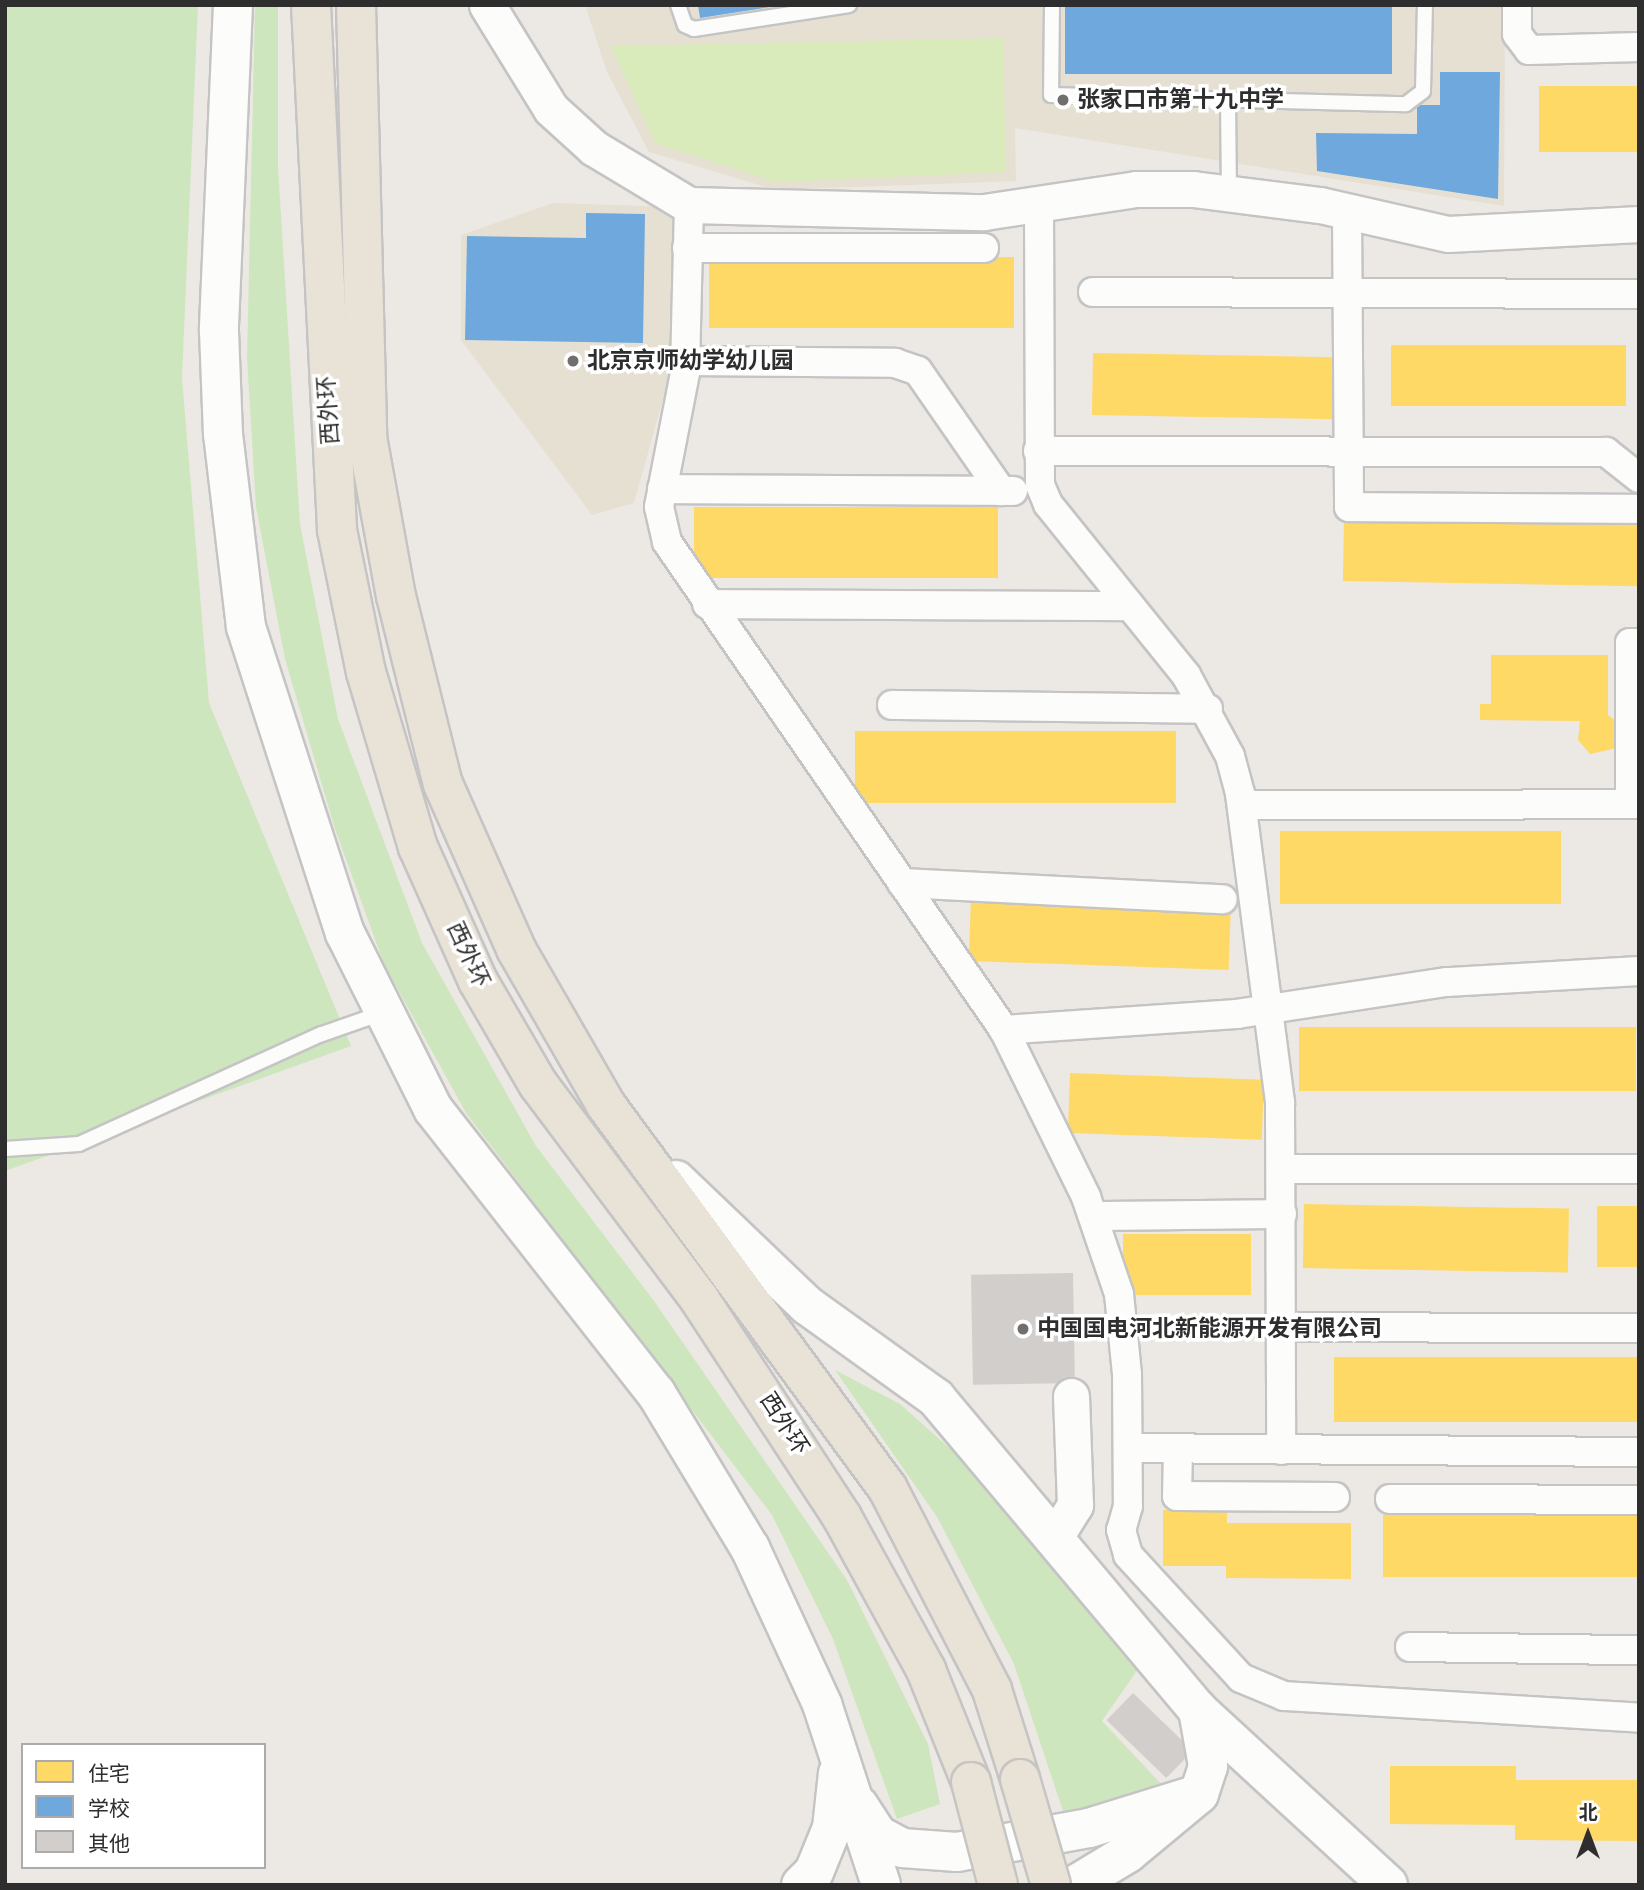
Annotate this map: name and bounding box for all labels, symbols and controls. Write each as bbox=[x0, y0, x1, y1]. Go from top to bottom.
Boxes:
place label: 张家口市第十九中学 bbox=[1077, 86, 1284, 114]
marker: 张家口市第十九中学 bbox=[1055, 92, 1071, 108]
place label: 北京京师幼学幼儿园 bbox=[587, 347, 794, 375]
marker: 北京京师幼学幼儿园 bbox=[565, 353, 581, 369]
street label: 西外环 bbox=[313, 375, 345, 445]
street label: 西外环 bbox=[441, 918, 495, 992]
place label: 中国国电河北新能源开发有限公司 bbox=[1037, 1315, 1382, 1343]
marker: 中国国电河北新能源开发有限公司 bbox=[1015, 1321, 1031, 1337]
street label: 西外环 bbox=[754, 1388, 814, 1460]
legend bbox=[21, 1743, 266, 1869]
text: 住宅 bbox=[88, 1762, 130, 1786]
text: 学校 bbox=[88, 1797, 130, 1821]
north arrow bbox=[1553, 1799, 1623, 1869]
text: 北 bbox=[1578, 1802, 1598, 1824]
text: 其他 bbox=[88, 1832, 130, 1856]

